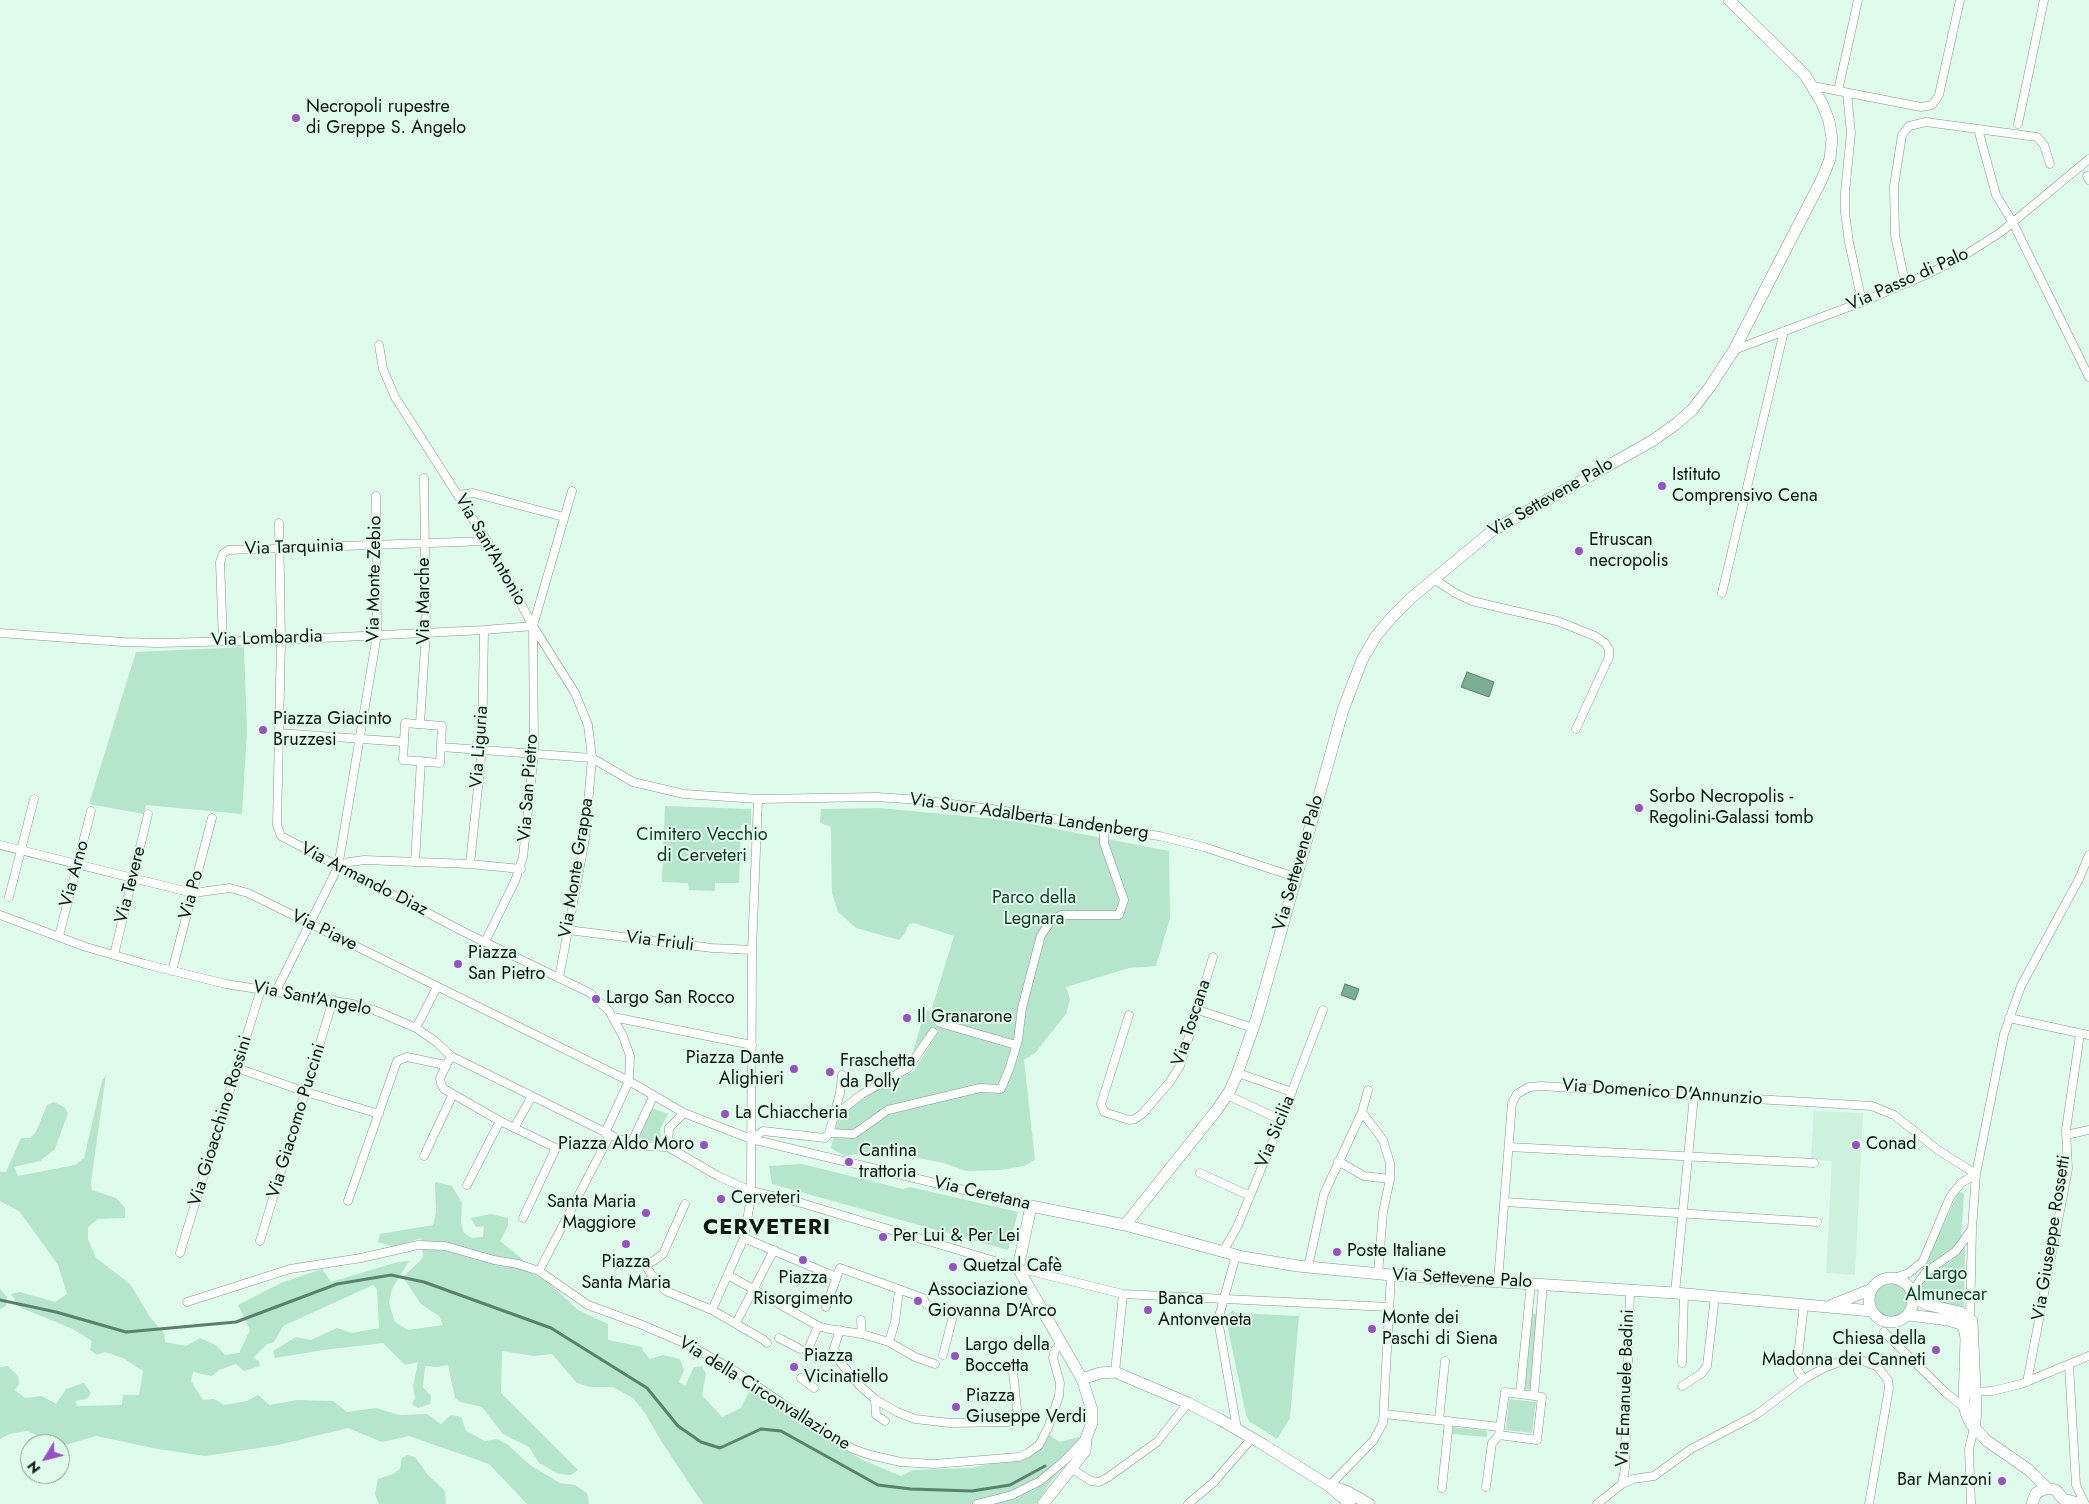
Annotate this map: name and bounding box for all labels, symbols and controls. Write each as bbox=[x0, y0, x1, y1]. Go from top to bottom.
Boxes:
place label: Necropoli rupestre di Greppe S. Angelo bbox=[306, 97, 466, 140]
marker: Necropoli rupestre di Greppe S. Angelo bbox=[290, 112, 302, 124]
street label: Via Passo di Palo bbox=[1844, 244, 1972, 316]
street label: Via Settevene Palo bbox=[1485, 454, 1617, 542]
place label: Istituto Comprensivo Cena bbox=[1672, 465, 1818, 508]
marker: Istituto Comprensivo Cena bbox=[1656, 480, 1668, 492]
street label: Via Sant'Antonio bbox=[449, 491, 531, 609]
street label: Via Monte Zebio bbox=[363, 515, 387, 643]
place label: Etruscan necropolis bbox=[1589, 530, 1668, 572]
street label: Via Tarquinia bbox=[244, 535, 344, 561]
marker: Etruscan necropolis bbox=[1573, 545, 1585, 557]
street label: Via Marche bbox=[414, 557, 436, 645]
street label: Via Lombardia bbox=[211, 626, 323, 652]
street label: Via Liguria bbox=[466, 705, 494, 789]
place label: Piazza Giacinto Bruzzesi bbox=[273, 709, 392, 752]
marker: Piazza Giacinto Bruzzesi bbox=[257, 724, 269, 736]
street label: Via San Pietro bbox=[514, 733, 544, 843]
place label: Sorbo Necropolis - Regolini-Galassi tomb bbox=[1649, 787, 1814, 830]
street label: Via Suor Adalberta Landenberg bbox=[908, 790, 1150, 844]
street label: Via Settevene Palo bbox=[1269, 793, 1329, 933]
street label: Via Monte Grappa bbox=[555, 796, 599, 940]
marker: Sorbo Necropolis - Regolini-Galassi tomb bbox=[1633, 802, 1645, 814]
park label: Cimitero Vecchio di Cerveteri bbox=[636, 825, 768, 868]
street label: Via Arno bbox=[56, 838, 94, 910]
street label: Via Armando Diaz bbox=[297, 839, 431, 921]
street label: Via Tevere bbox=[111, 844, 151, 926]
street label: Via Po bbox=[175, 868, 209, 922]
park label: Parco della Legnara bbox=[992, 888, 1076, 931]
street label: Via Piave bbox=[288, 906, 360, 956]
street label: Via Friuli bbox=[625, 927, 695, 957]
place label: Piazza San Pietro bbox=[468, 943, 545, 986]
marker: Piazza San Pietro bbox=[452, 958, 464, 970]
street label: Via Sant'Angelo bbox=[251, 977, 373, 1021]
street label: Via Toscana bbox=[1168, 977, 1216, 1069]
place label: Largo San Rocco bbox=[606, 988, 734, 1010]
marker: Largo San Rocco bbox=[590, 993, 602, 1005]
place label: Il Granarone bbox=[917, 1007, 1012, 1029]
marker: Il Granarone bbox=[901, 1012, 913, 1024]
street label: Via Gioacchino Rossini bbox=[185, 1033, 257, 1209]
street label: Via Giacomo Puccini bbox=[263, 1041, 331, 1201]
place label: Piazza Dante Alighieri bbox=[686, 1048, 784, 1090]
place label: Fraschetta da Polly bbox=[840, 1051, 915, 1094]
marker: Piazza Dante Alighieri bbox=[788, 1063, 800, 1075]
marker: Fraschetta da Polly bbox=[824, 1066, 836, 1078]
street label: Via Domenico D'Annunzio bbox=[1561, 1075, 1763, 1111]
street label: Via Sicilia bbox=[1252, 1093, 1300, 1171]
place label: La Chiaccheria bbox=[735, 1103, 848, 1125]
marker: La Chiaccheria bbox=[719, 1108, 731, 1120]
place label: Piazza Aldo Moro bbox=[558, 1134, 694, 1156]
place label: Conad bbox=[1866, 1134, 1917, 1156]
marker: Piazza Aldo Moro bbox=[698, 1139, 710, 1151]
marker: Conad bbox=[1850, 1139, 1862, 1151]
place label: Cantina trattoria bbox=[859, 1141, 917, 1184]
street label: Via Giuseppe Rossetti bbox=[2028, 1154, 2076, 1322]
marker: Cantina trattoria bbox=[843, 1156, 855, 1168]
street label: Via Ceretana bbox=[932, 1172, 1032, 1216]
place label: Cerveteri bbox=[731, 1188, 801, 1210]
place label: Santa Maria Maggiore bbox=[547, 1192, 636, 1234]
marker: Cerveteri bbox=[715, 1193, 727, 1205]
marker: Santa Maria Maggiore bbox=[640, 1207, 652, 1219]
district label: CERVETERI bbox=[702, 1216, 832, 1242]
place label: Per Lui & Per Lei bbox=[893, 1226, 1020, 1248]
marker: Per Lui & Per Lei bbox=[877, 1231, 889, 1243]
marker: Piazza Santa Maria bbox=[620, 1238, 632, 1250]
place label: Poste Italiane bbox=[1347, 1241, 1446, 1263]
marker: Poste Italiane bbox=[1331, 1246, 1343, 1258]
place label: Piazza Santa Maria bbox=[581, 1252, 671, 1294]
marker: Piazza Risorgimento bbox=[797, 1254, 809, 1266]
place label: Quetzal Cafè bbox=[963, 1256, 1062, 1278]
marker: Quetzal Cafè bbox=[947, 1261, 959, 1273]
park label: Largo Almunecar bbox=[1905, 1264, 1987, 1306]
street label: Via Settevene Palo bbox=[1391, 1265, 1533, 1293]
place label: Piazza Risorgimento bbox=[753, 1268, 853, 1310]
place label: Associazione Giovanna D'Arco bbox=[928, 1280, 1057, 1322]
place label: Banca Antonveneta bbox=[1158, 1289, 1251, 1332]
marker: Associazione Giovanna D'Arco bbox=[912, 1295, 924, 1307]
marker: Banca Antonveneta bbox=[1142, 1304, 1154, 1316]
place label: Monte dei Paschi di Siena bbox=[1382, 1308, 1498, 1350]
street label: Via Emanuele Badini bbox=[1612, 1309, 1640, 1467]
marker: Monte dei Paschi di Siena bbox=[1366, 1323, 1378, 1335]
place label: Chiesa della Madonna dei Canneti bbox=[1762, 1329, 1926, 1372]
street label: Via della Circonvallazione bbox=[674, 1332, 854, 1456]
place label: Largo della Boccetta bbox=[965, 1335, 1050, 1378]
marker: Chiesa della Madonna dei Canneti bbox=[1930, 1344, 1942, 1356]
place label: Piazza Vicinatiello bbox=[804, 1346, 888, 1388]
marker: Largo della Boccetta bbox=[949, 1350, 961, 1362]
marker: Piazza Vicinatiello bbox=[788, 1361, 800, 1373]
place label: Piazza Giuseppe Verdi bbox=[966, 1386, 1087, 1428]
marker: Piazza Giuseppe Verdi bbox=[950, 1401, 962, 1413]
north arrow bbox=[20, 1434, 70, 1484]
text: N bbox=[22, 1457, 45, 1478]
place label: Bar Manzoni bbox=[1897, 1470, 1992, 1492]
marker: Bar Manzoni bbox=[1996, 1475, 2008, 1487]

